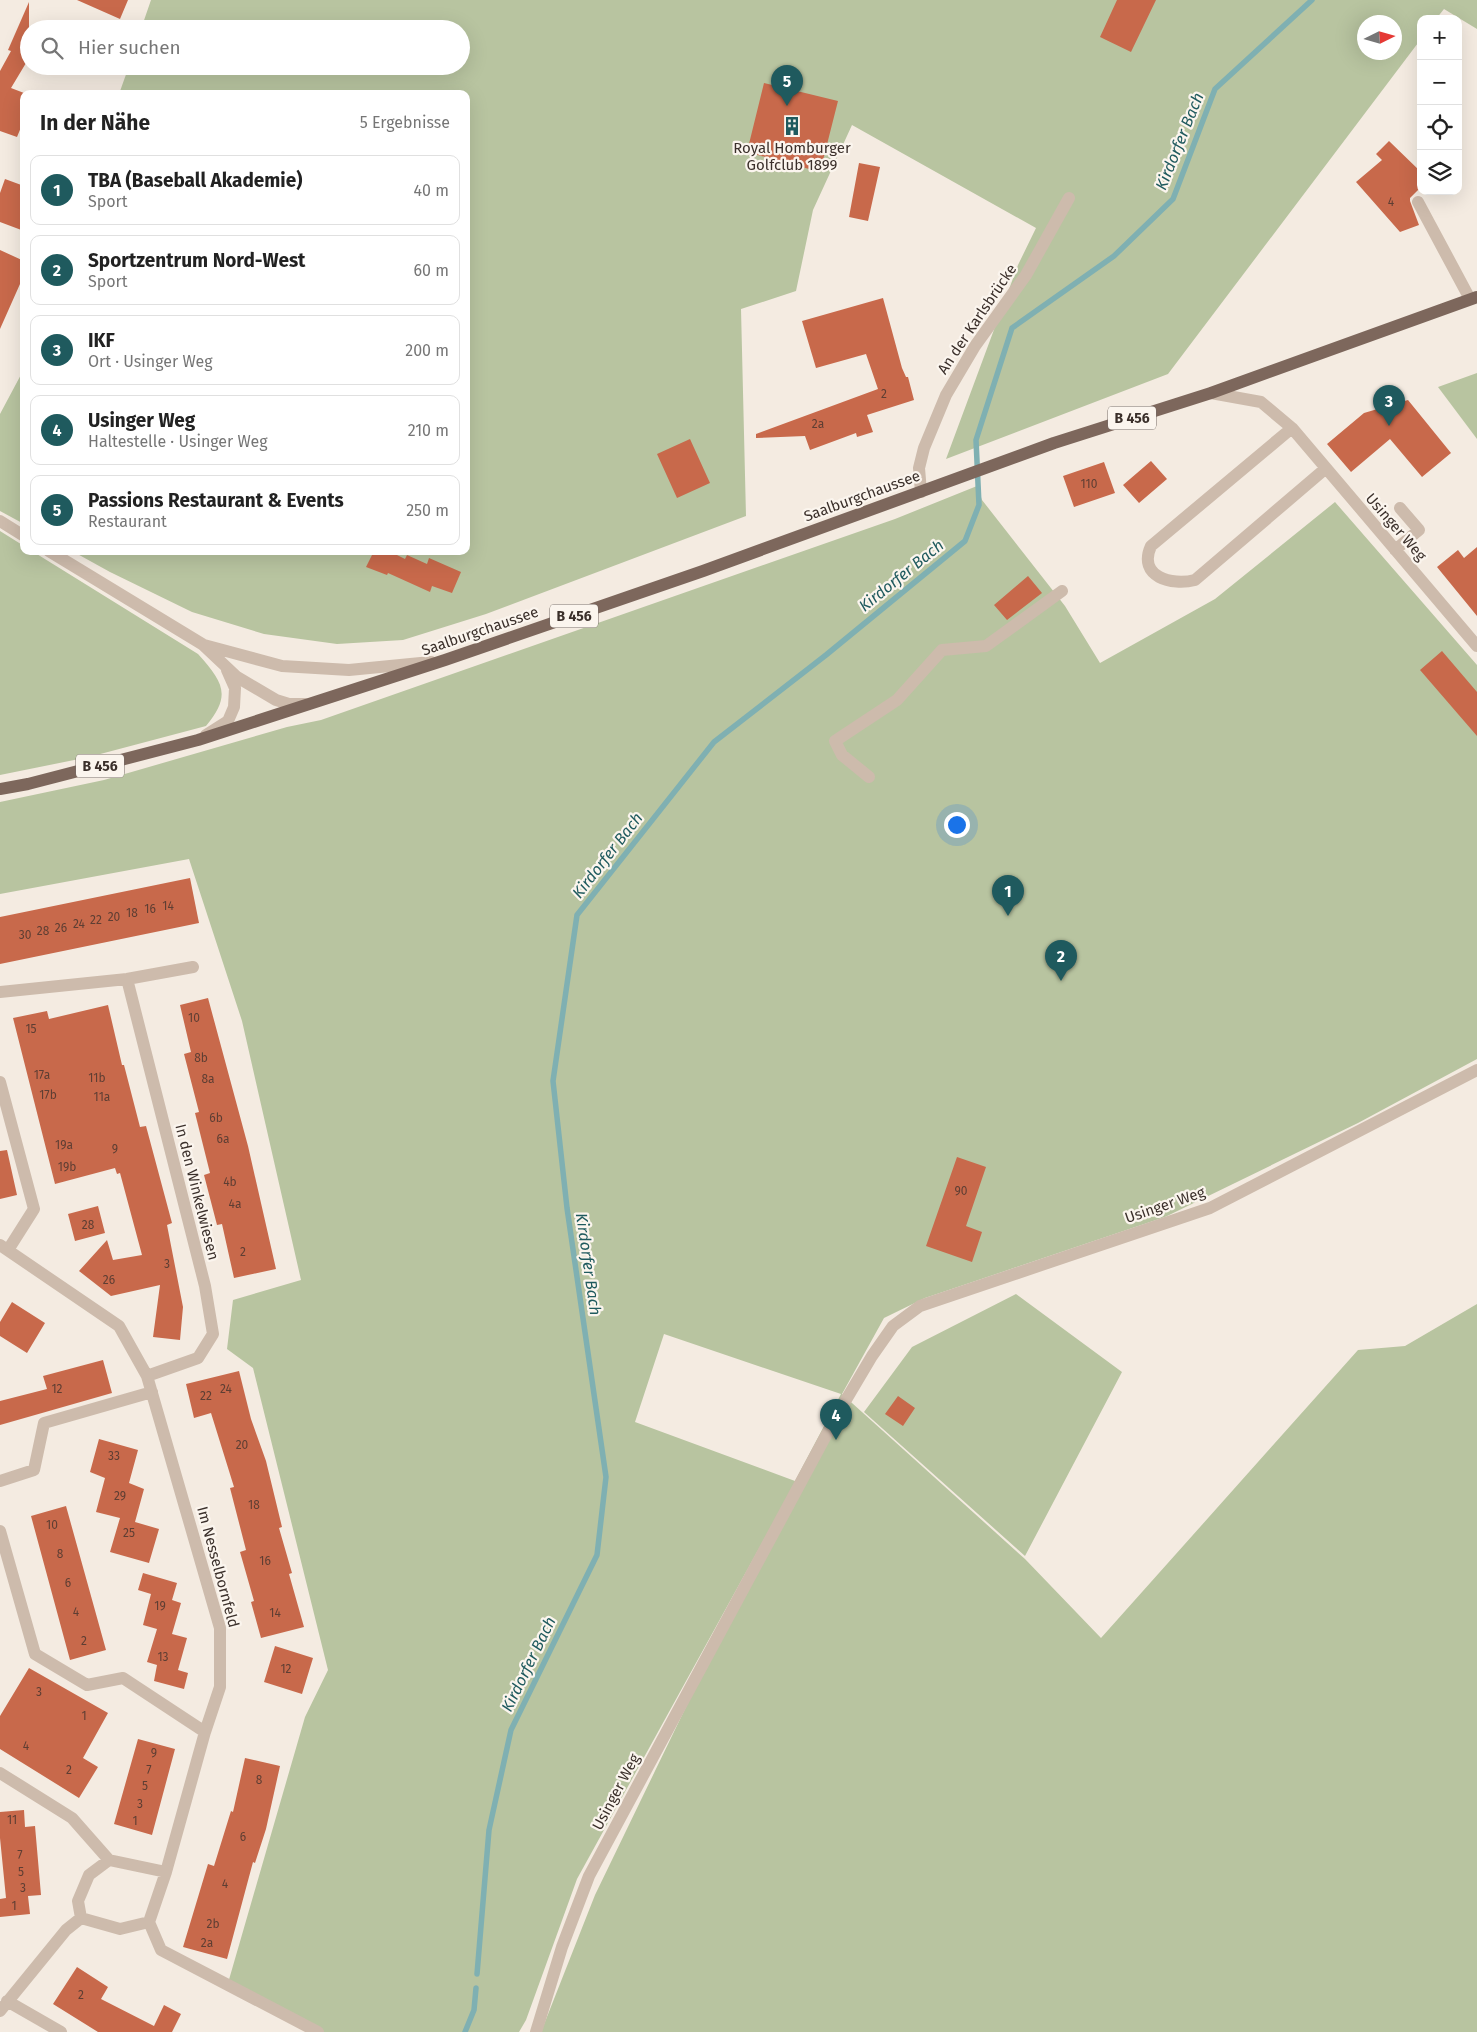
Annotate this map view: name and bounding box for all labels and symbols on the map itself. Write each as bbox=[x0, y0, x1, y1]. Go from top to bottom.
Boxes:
north arrow bbox=[1357, 15, 1402, 60]
pin: 5 bbox=[771, 65, 803, 106]
water label: Kirdorfer Bach bbox=[1151, 90, 1208, 193]
building icon: Royal Homburger Golfclub 1899 bbox=[781, 115, 803, 137]
place label: Royal Homburger Golfclub 1899 bbox=[733, 139, 851, 174]
house number: 4 bbox=[1388, 195, 1395, 209]
street label: An der Karlsbrücke bbox=[934, 261, 1020, 377]
pin: 3 bbox=[1373, 385, 1405, 426]
house number: 2 bbox=[881, 387, 887, 401]
road number: B 456 bbox=[1108, 406, 1156, 429]
house number: 2a bbox=[812, 417, 824, 431]
street label: Saalburgchaussee bbox=[801, 467, 923, 525]
house number: 110 bbox=[1081, 477, 1098, 491]
street label: Usinger Weg bbox=[1362, 490, 1430, 565]
water label: Kirdorfer Bach bbox=[855, 535, 947, 615]
street label: Saalburgchaussee bbox=[419, 603, 541, 659]
road number: B 456 bbox=[550, 604, 598, 628]
road number: B 456 bbox=[76, 754, 124, 778]
water label: Kirdorfer Bach bbox=[568, 809, 647, 902]
your location bbox=[944, 812, 970, 838]
pin: 1 bbox=[992, 875, 1024, 916]
house number: 14 bbox=[162, 899, 174, 913]
house number: 16 bbox=[144, 902, 156, 916]
house number: 18 bbox=[126, 906, 138, 920]
house number: 20 bbox=[108, 910, 121, 924]
house number: 22 bbox=[90, 913, 102, 927]
house number: 24 bbox=[73, 917, 86, 931]
house number: 26 bbox=[55, 921, 67, 935]
house number: 28 bbox=[37, 924, 50, 938]
house number: 30 bbox=[19, 928, 32, 942]
pin: 2 bbox=[1045, 940, 1077, 981]
house number: 10 bbox=[188, 1011, 200, 1025]
house number: 15 bbox=[25, 1022, 37, 1036]
house number: 8b bbox=[194, 1051, 208, 1065]
house number: 17a bbox=[34, 1068, 50, 1082]
house number: 11b bbox=[88, 1071, 106, 1085]
house number: 8a bbox=[201, 1072, 215, 1086]
house number: 17b bbox=[39, 1088, 57, 1102]
house number: 11a bbox=[94, 1090, 110, 1104]
house number: 6b bbox=[209, 1111, 223, 1125]
street label: In den Winkelwiesen bbox=[171, 1122, 223, 1262]
house number: 6a bbox=[217, 1132, 229, 1146]
house number: 19a bbox=[55, 1138, 73, 1152]
house number: 9 bbox=[112, 1142, 118, 1156]
house number: 19b bbox=[58, 1160, 76, 1174]
house number: 4b bbox=[223, 1175, 237, 1189]
street label: Usinger Weg bbox=[1123, 1183, 1208, 1227]
house number: 90 bbox=[955, 1184, 968, 1198]
house number: 4a bbox=[229, 1197, 241, 1211]
water label: Kirdorfer Bach bbox=[572, 1212, 605, 1317]
house number: 28 bbox=[82, 1218, 95, 1232]
house number: 2 bbox=[240, 1245, 246, 1259]
house number: 3 bbox=[164, 1257, 170, 1271]
house number: 26 bbox=[103, 1273, 115, 1287]
house number: 12 bbox=[51, 1382, 63, 1396]
house number: 24 bbox=[220, 1382, 233, 1396]
house number: 22 bbox=[200, 1389, 212, 1403]
pin: 4 bbox=[820, 1399, 852, 1440]
house number: 20 bbox=[236, 1438, 249, 1452]
house number: 33 bbox=[108, 1449, 120, 1463]
house number: 29 bbox=[114, 1489, 126, 1503]
house number: 18 bbox=[248, 1498, 260, 1512]
street label: Im Nesselbornfeld bbox=[193, 1504, 243, 1630]
house number: 10 bbox=[46, 1518, 58, 1532]
house number: 25 bbox=[123, 1526, 135, 1540]
house number: 8 bbox=[57, 1547, 64, 1561]
house number: 16 bbox=[259, 1554, 271, 1568]
house number: 6 bbox=[65, 1576, 71, 1590]
house number: 19 bbox=[154, 1599, 166, 1613]
house number: 4 bbox=[73, 1605, 80, 1619]
house number: 14 bbox=[269, 1606, 281, 1620]
water label: Kirdorfer Bach bbox=[497, 1614, 560, 1715]
house number: 2 bbox=[81, 1634, 87, 1648]
house number: 13 bbox=[157, 1650, 169, 1664]
house number: 12 bbox=[280, 1662, 292, 1676]
house number: 3 bbox=[36, 1685, 42, 1699]
house number: 1 bbox=[81, 1709, 87, 1723]
house number: 4 bbox=[23, 1739, 30, 1753]
house number: 9 bbox=[151, 1746, 157, 1760]
street label: Usinger Weg bbox=[588, 1751, 644, 1833]
house number: 2 bbox=[66, 1763, 72, 1777]
house number: 7 bbox=[146, 1763, 152, 1777]
house number: 8 bbox=[256, 1773, 263, 1787]
house number: 5 bbox=[142, 1779, 148, 1793]
house number: 3 bbox=[137, 1797, 143, 1811]
house number: 11 bbox=[7, 1813, 17, 1827]
house number: 1 bbox=[132, 1814, 138, 1828]
house number: 6 bbox=[240, 1830, 246, 1844]
house number: 7 bbox=[17, 1848, 23, 1862]
house number: 5 bbox=[18, 1865, 24, 1879]
house number: 4 bbox=[222, 1877, 229, 1891]
house number: 3 bbox=[20, 1881, 26, 1895]
house number: 1 bbox=[11, 1899, 17, 1913]
house number: 2b bbox=[206, 1917, 220, 1931]
house number: 2a bbox=[201, 1936, 213, 1950]
house number: 2 bbox=[78, 1988, 84, 2002]

